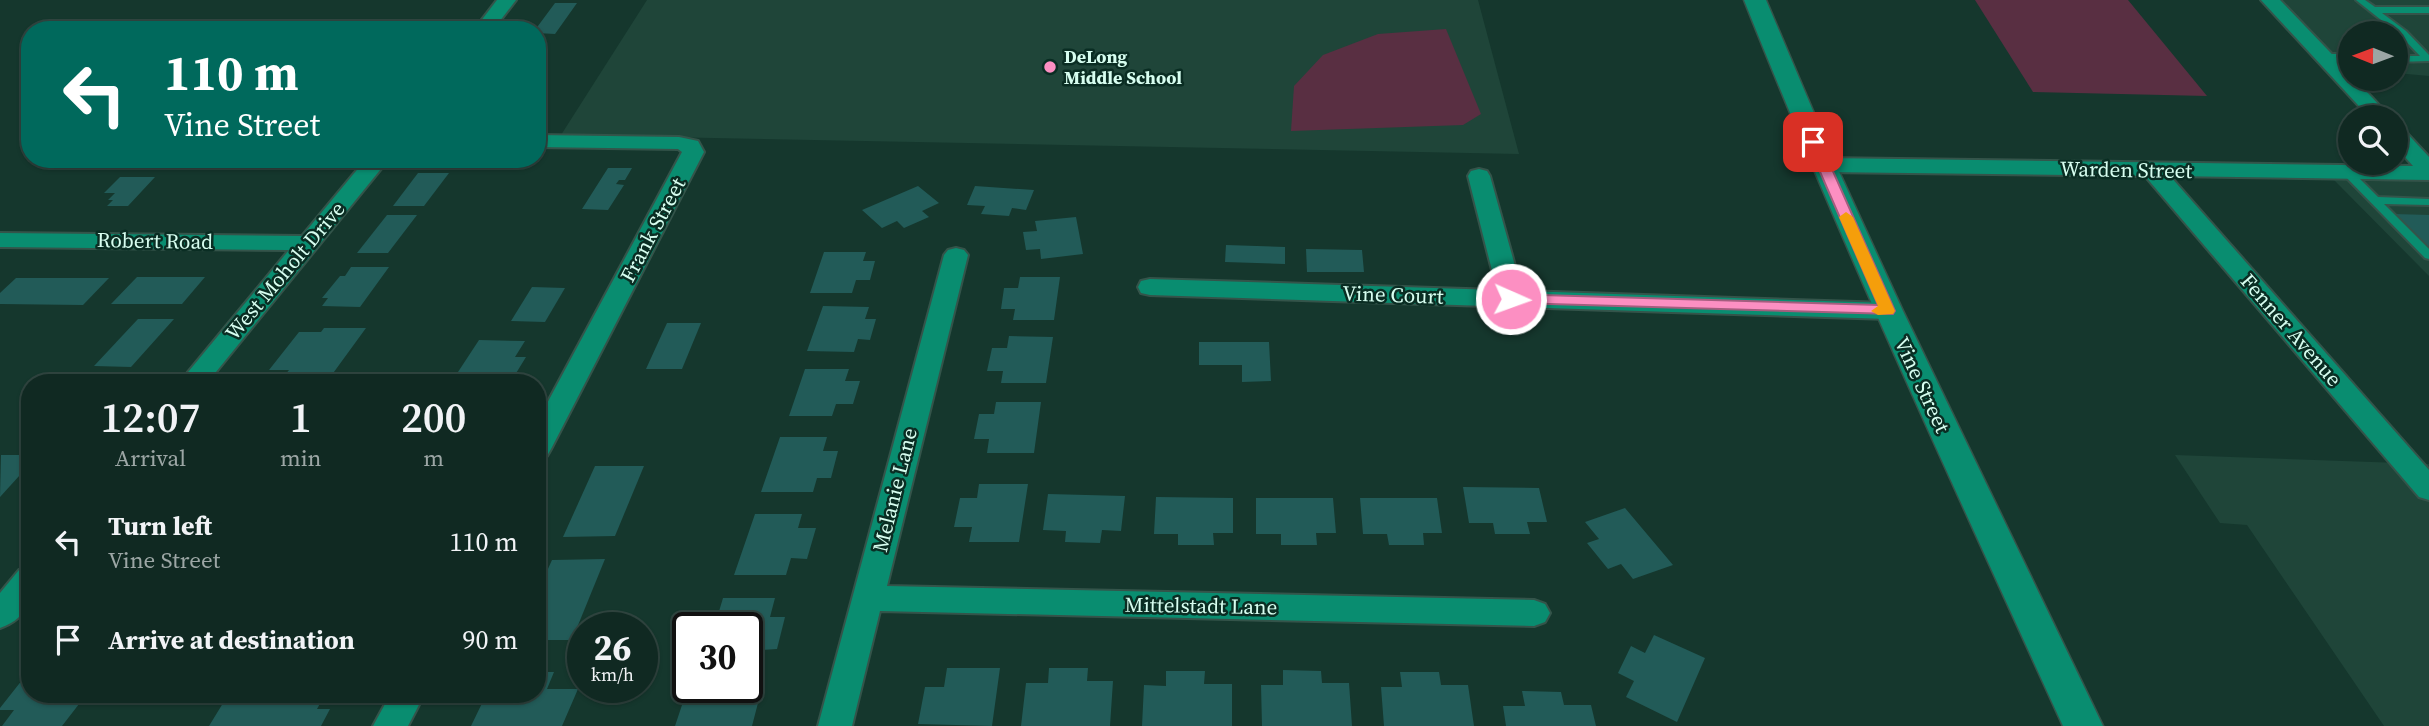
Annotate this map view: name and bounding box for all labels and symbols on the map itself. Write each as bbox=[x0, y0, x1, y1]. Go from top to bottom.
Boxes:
north arrow bbox=[2338, 21, 2408, 91]
place label: DeLong Middle School bbox=[1064, 44, 1182, 90]
marker: DeLong Middle School bbox=[1042, 59, 1058, 75]
pin bbox=[1783, 112, 1843, 172]
street label: Warden Street bbox=[2060, 154, 2193, 185]
street label: Frank Street bbox=[613, 172, 692, 287]
street label: West Moholt Drive bbox=[218, 195, 351, 346]
street label: Robert Road bbox=[97, 225, 213, 256]
position arrow bbox=[1474, 262, 1548, 336]
street label: Fenner Avenue bbox=[2234, 267, 2349, 392]
street label: Vine Court bbox=[1342, 278, 1444, 311]
street label: Vine Street bbox=[1888, 332, 1957, 437]
street label: Melanie Lane bbox=[865, 425, 924, 555]
street label: Mittelstadt Lane bbox=[1124, 590, 1278, 621]
speed limit sign: 30 bbox=[672, 612, 763, 703]

